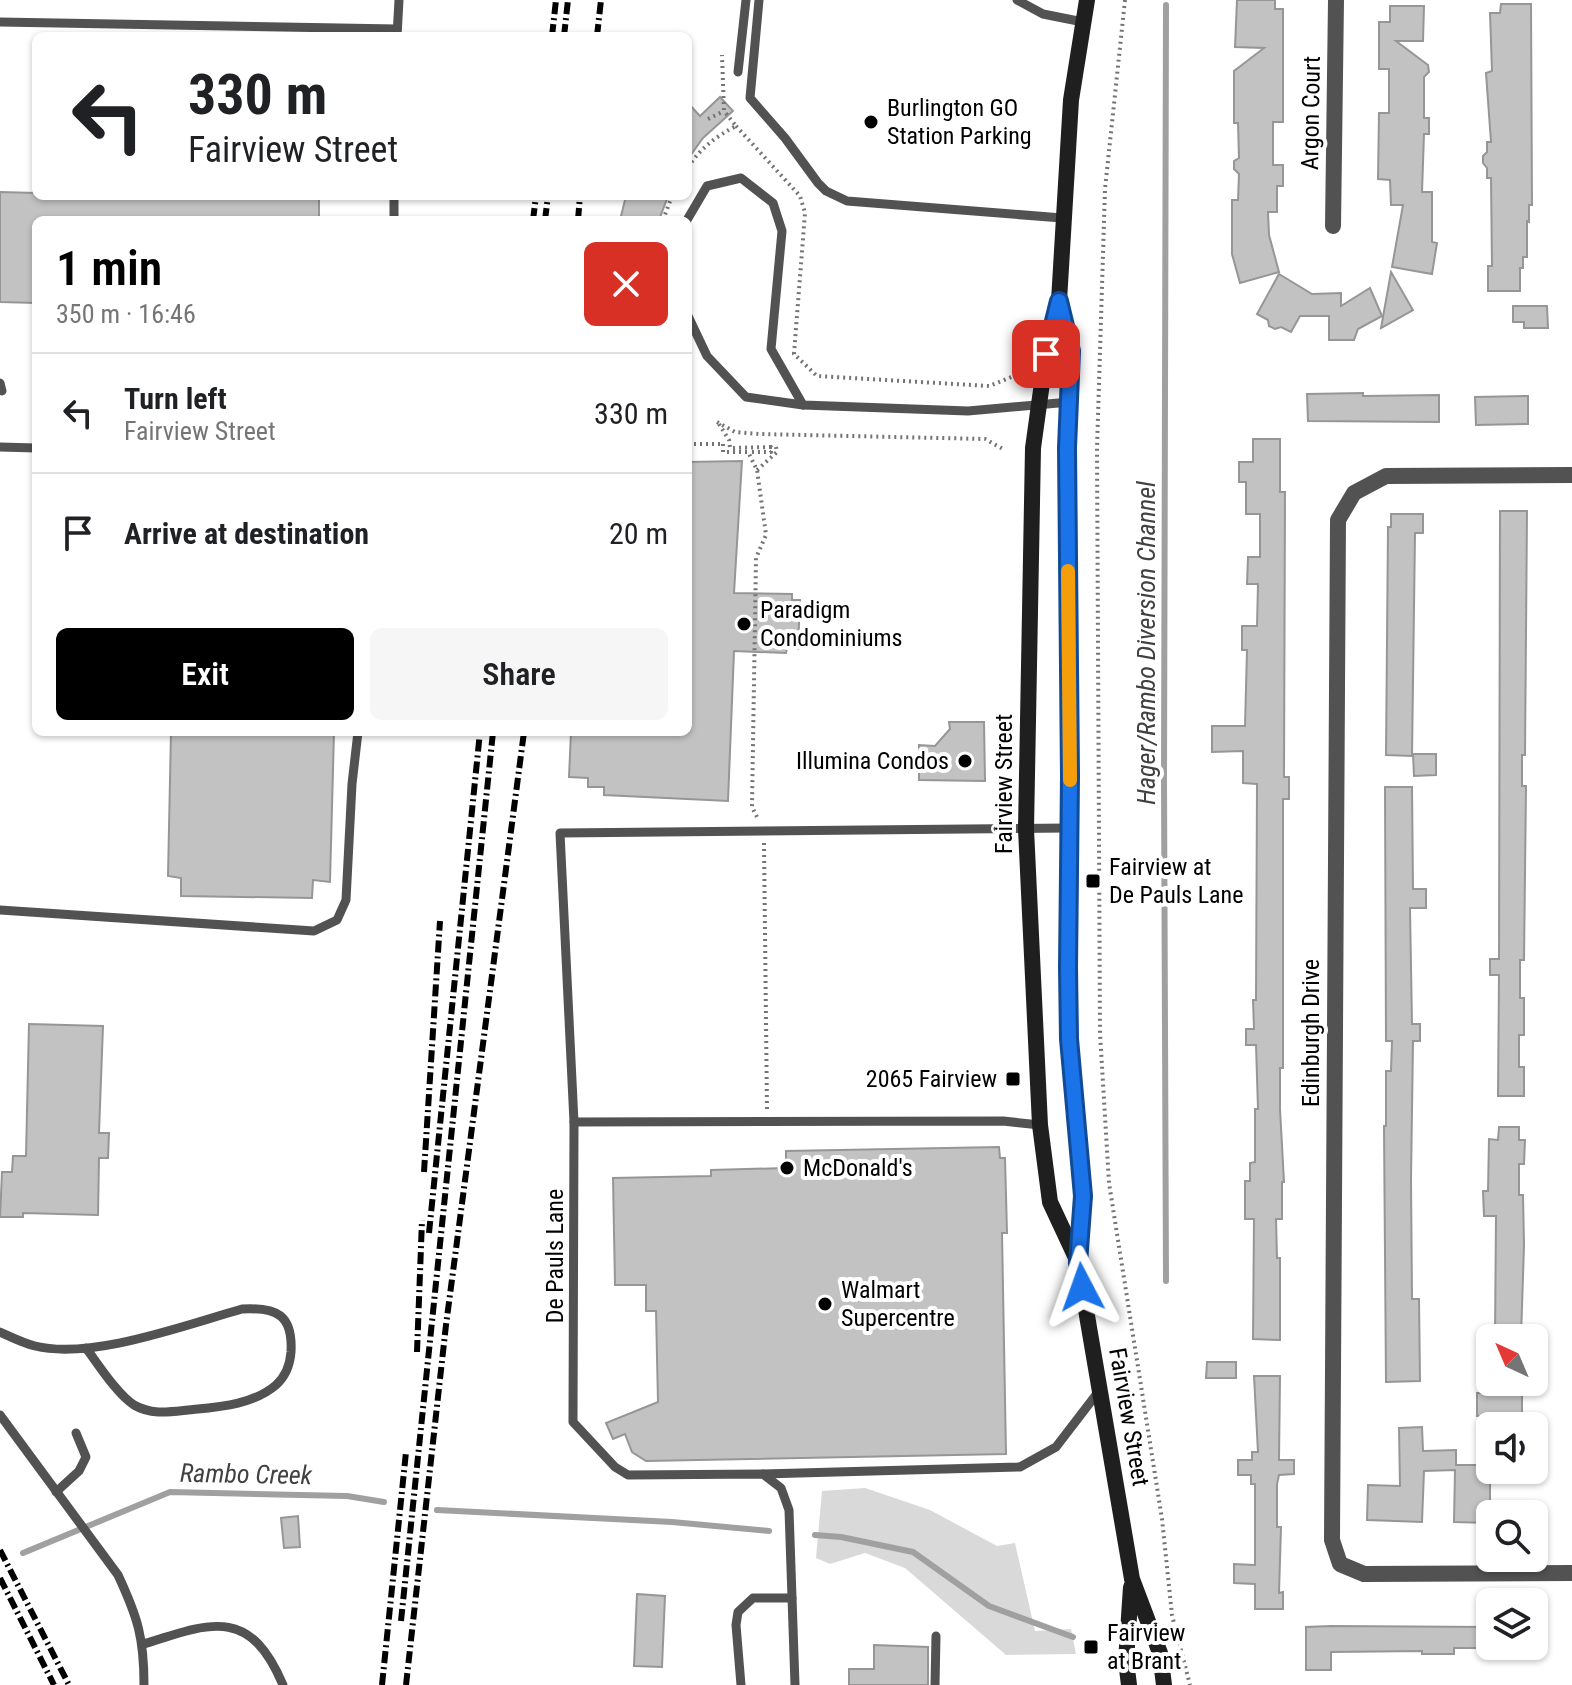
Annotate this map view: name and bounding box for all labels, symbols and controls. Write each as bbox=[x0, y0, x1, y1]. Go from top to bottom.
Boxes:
street label: Argon Court bbox=[1296, 56, 1326, 170]
text: 330 m bbox=[188, 62, 327, 128]
icon: left bbox=[56, 64, 160, 168]
place label: Burlington GO Station Parking bbox=[887, 94, 1032, 150]
marker: Burlington GO Station Parking bbox=[862, 113, 880, 131]
text: Fairview Street bbox=[188, 129, 398, 171]
text: 1 min bbox=[56, 240, 162, 297]
button: close bbox=[584, 242, 668, 326]
text: 350 m · 16:46 bbox=[56, 299, 196, 329]
pin bbox=[1012, 320, 1080, 388]
icon: arrive bbox=[1024, 332, 1068, 376]
text: Turn left bbox=[124, 381, 227, 416]
icon: left bbox=[56, 391, 100, 435]
text: 330 m bbox=[594, 396, 668, 431]
text: Fairview Street bbox=[124, 416, 276, 446]
water label: Hager/Rambo Diversion Channel bbox=[1131, 480, 1161, 805]
icon: arrive bbox=[56, 511, 100, 555]
text: Arrive at destination bbox=[124, 516, 369, 551]
text: 20 m bbox=[609, 516, 668, 551]
place label: Paradigm Condominiums bbox=[760, 596, 903, 652]
marker: Paradigm Condominiums bbox=[735, 615, 753, 633]
button: Exit bbox=[56, 628, 354, 720]
button: Share bbox=[370, 628, 668, 720]
street label: Fairview Street bbox=[990, 714, 1018, 854]
place label: Illumina Condos bbox=[796, 747, 949, 775]
marker: Illumina Condos bbox=[956, 752, 974, 770]
place label: Fairview at De Pauls Lane bbox=[1109, 853, 1243, 909]
marker: Fairview at De Pauls Lane bbox=[1084, 872, 1102, 890]
street label: Edinburgh Drive bbox=[1297, 959, 1325, 1107]
place label: 2065 Fairview bbox=[866, 1065, 997, 1093]
marker: 2065 Fairview bbox=[1004, 1070, 1022, 1088]
place label: McDonald's bbox=[803, 1154, 913, 1182]
marker: McDonald's bbox=[778, 1159, 796, 1177]
street label: De Pauls Lane bbox=[541, 1189, 569, 1323]
position arrow bbox=[1040, 1245, 1124, 1329]
place label: Walmart Supercentre bbox=[841, 1276, 955, 1332]
marker: Walmart Supercentre bbox=[816, 1295, 834, 1313]
north arrow bbox=[1476, 1324, 1548, 1396]
map controls bbox=[1476, 1324, 1548, 1660]
street label: Fairview Street bbox=[1103, 1346, 1155, 1488]
button: sound bbox=[1476, 1412, 1548, 1484]
water label: Rambo Creek bbox=[180, 1458, 313, 1490]
button: search bbox=[1476, 1500, 1548, 1572]
button: layers bbox=[1476, 1588, 1548, 1660]
place label: Fairview at Brant bbox=[1107, 1619, 1185, 1675]
marker: Fairview at Brant bbox=[1082, 1638, 1100, 1656]

